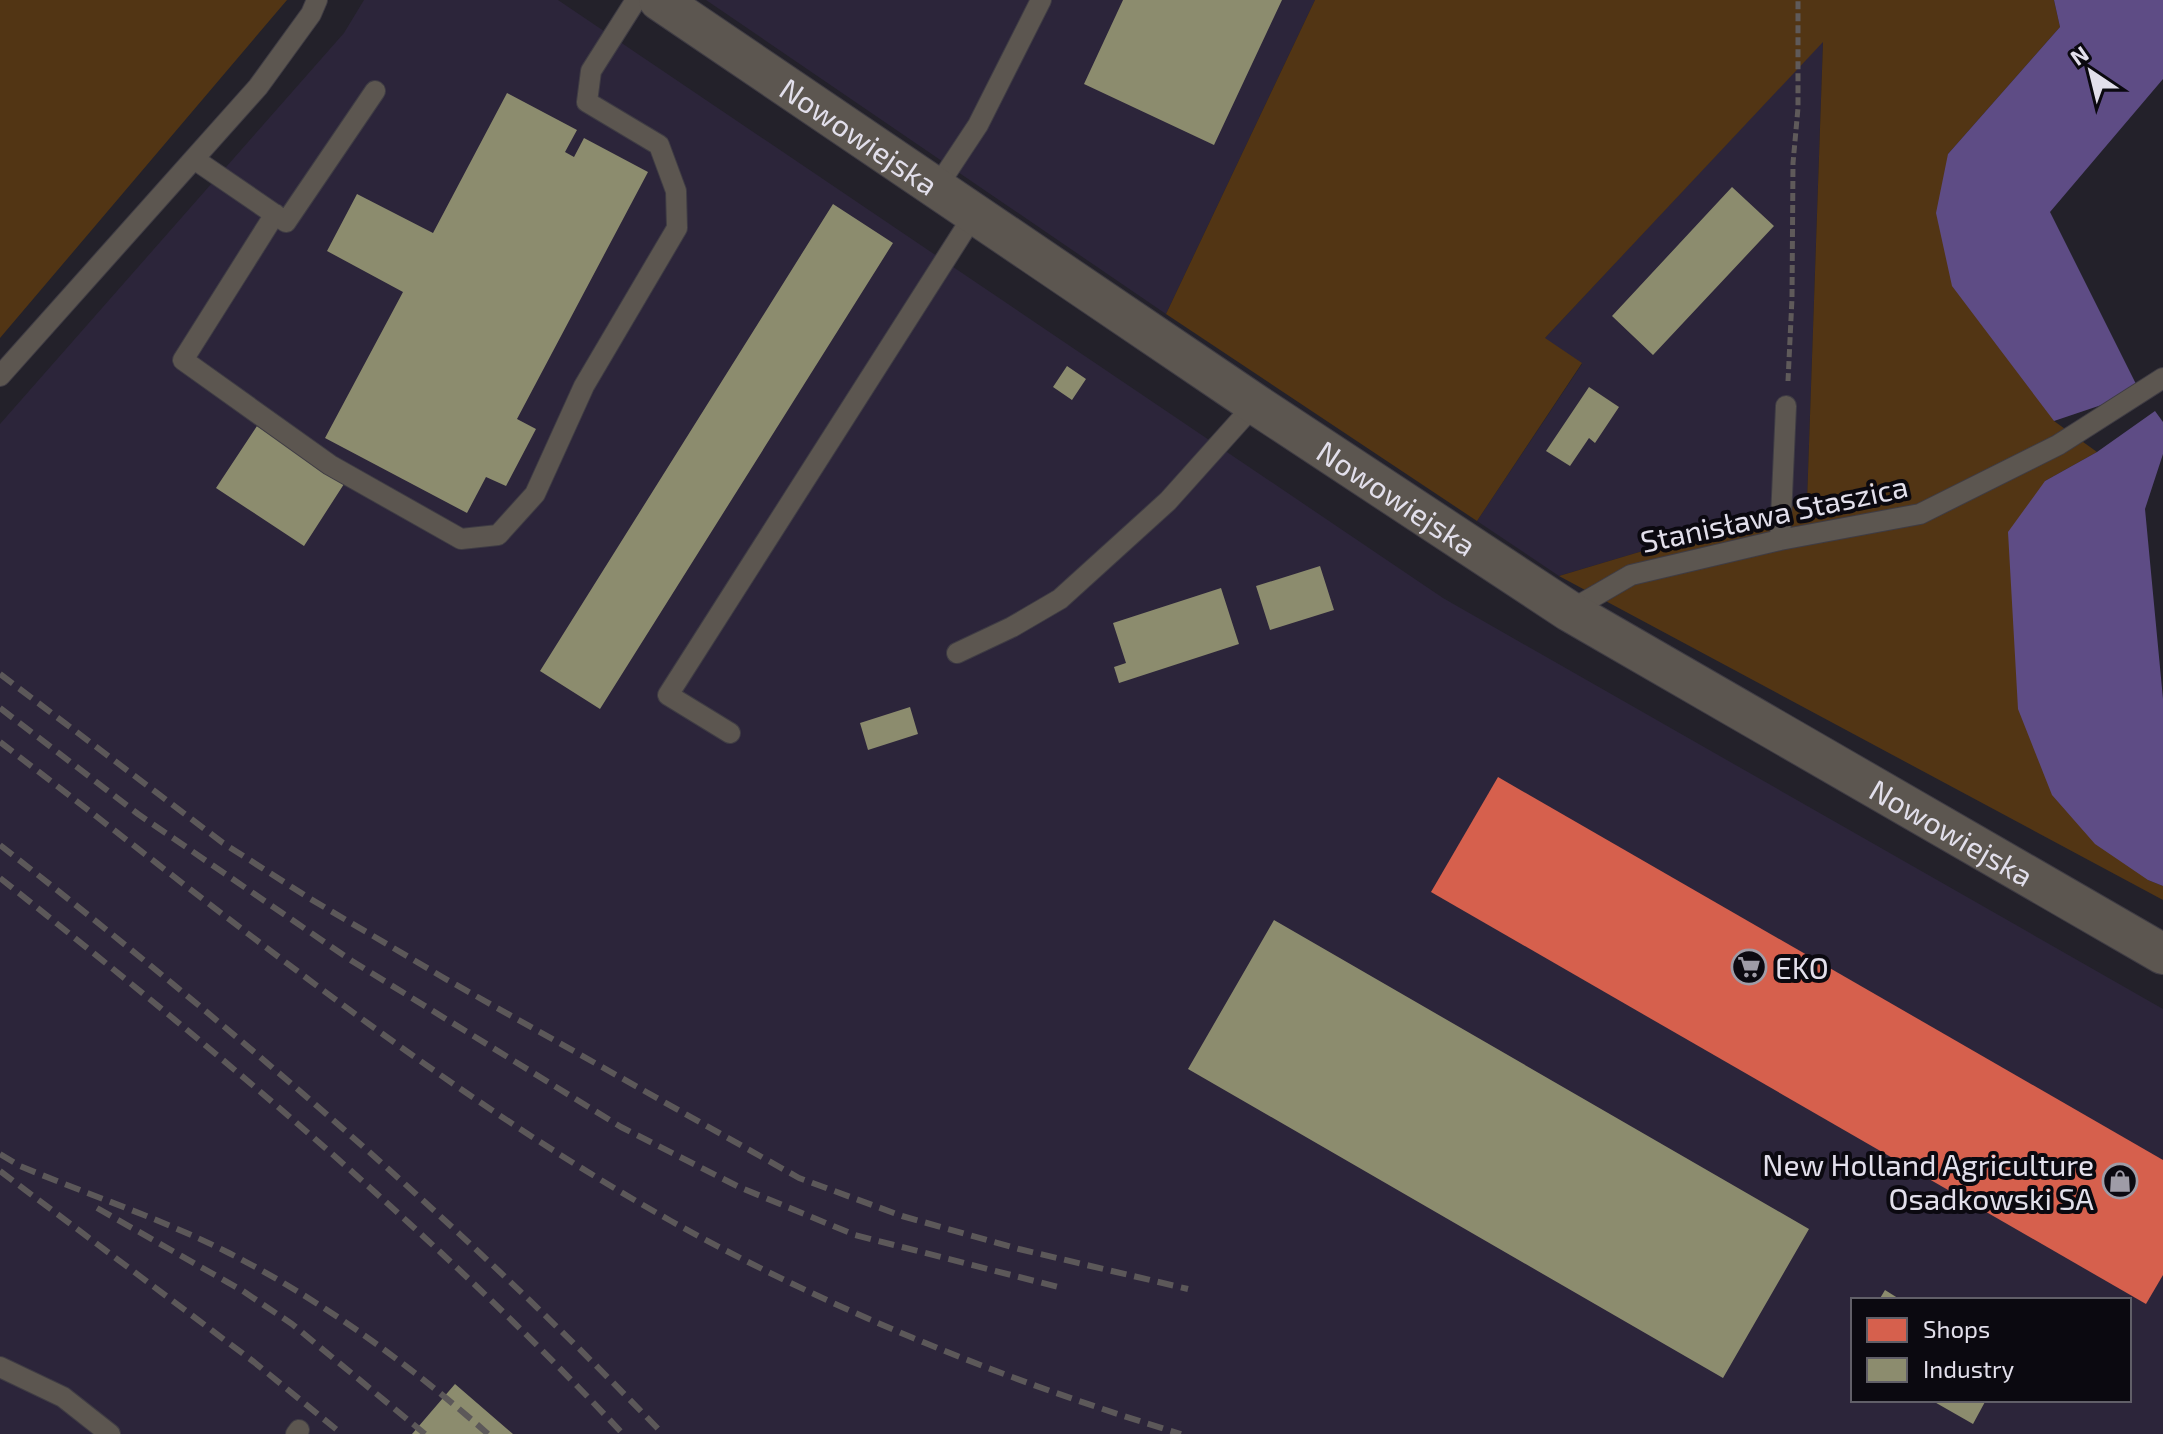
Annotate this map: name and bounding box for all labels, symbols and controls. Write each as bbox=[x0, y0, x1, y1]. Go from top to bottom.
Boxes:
north arrow bbox=[2051, 32, 2131, 112]
text: N bbox=[2065, 40, 2093, 70]
street label: Nowowiejska bbox=[774, 70, 945, 202]
street label: Nowowiejska bbox=[1311, 432, 1483, 563]
street label: Stanisława Staszica bbox=[1637, 467, 1911, 559]
street label: Nowowiejska bbox=[1864, 771, 2040, 893]
supermarket icon: EKO bbox=[1730, 948, 1768, 986]
place label: EKO bbox=[1775, 949, 1829, 985]
place label: New Holland Agriculture Osadkowski SA bbox=[1762, 1146, 2094, 1216]
shop icon: New Holland Agriculture Osadkowski SA bbox=[2101, 1162, 2139, 1200]
legend bbox=[1851, 1298, 2131, 1402]
text: Shops bbox=[1923, 1314, 1990, 1343]
text: Industry bbox=[1923, 1354, 2015, 1383]

